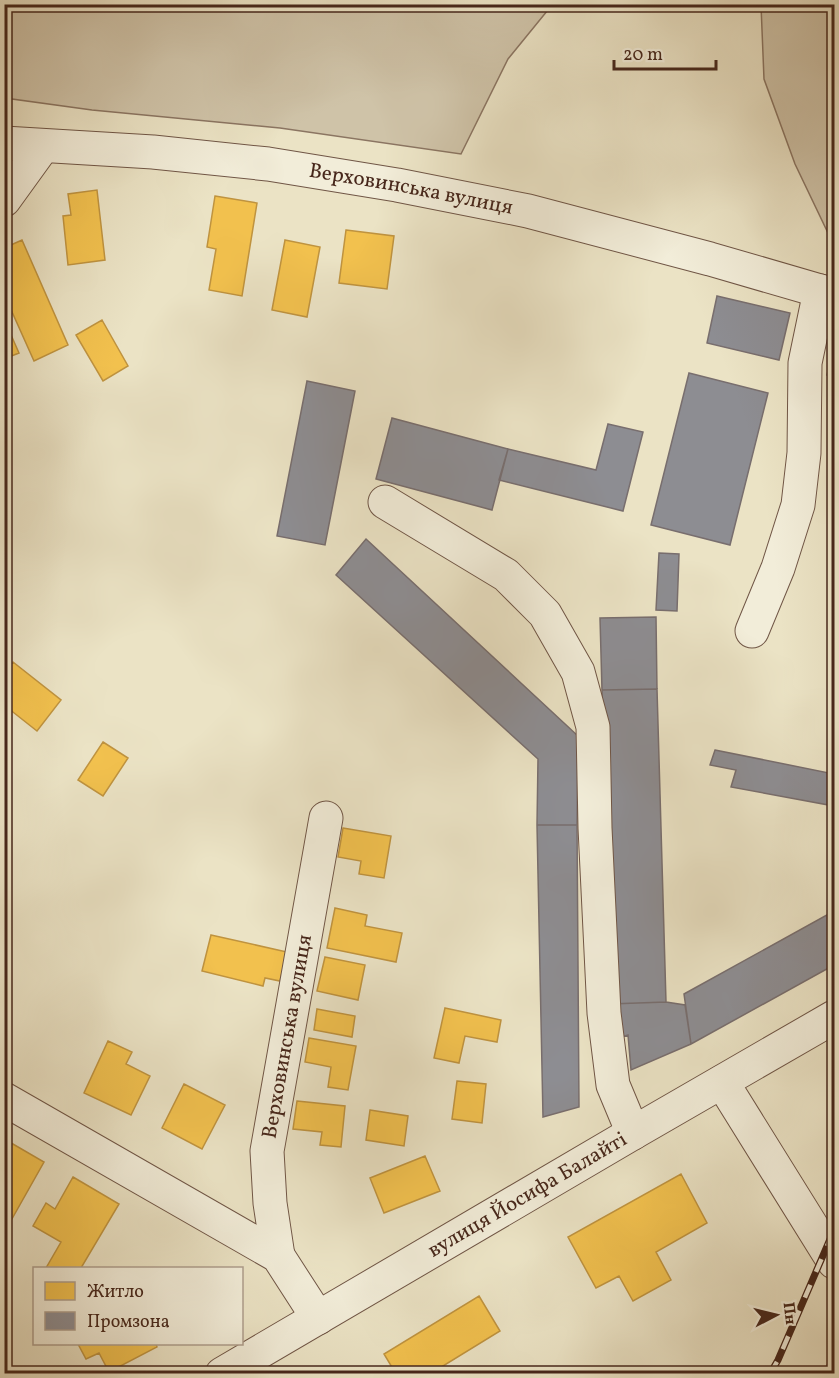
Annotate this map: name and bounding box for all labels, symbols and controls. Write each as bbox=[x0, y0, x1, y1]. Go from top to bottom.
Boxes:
scale bar bbox=[614, 33, 716, 71]
text: 20 m bbox=[623, 43, 663, 68]
street label: Верховинська вулиця bbox=[307, 156, 515, 222]
street label: Верховинська вулиця bbox=[255, 932, 320, 1141]
street label: вулиця Йосифа Балайті bbox=[422, 1125, 632, 1265]
legend bbox=[33, 1267, 243, 1345]
text: Житло bbox=[87, 1280, 144, 1305]
north arrow bbox=[746, 1285, 806, 1345]
text: Пн bbox=[777, 1301, 801, 1326]
text: Промзона bbox=[87, 1310, 170, 1335]

